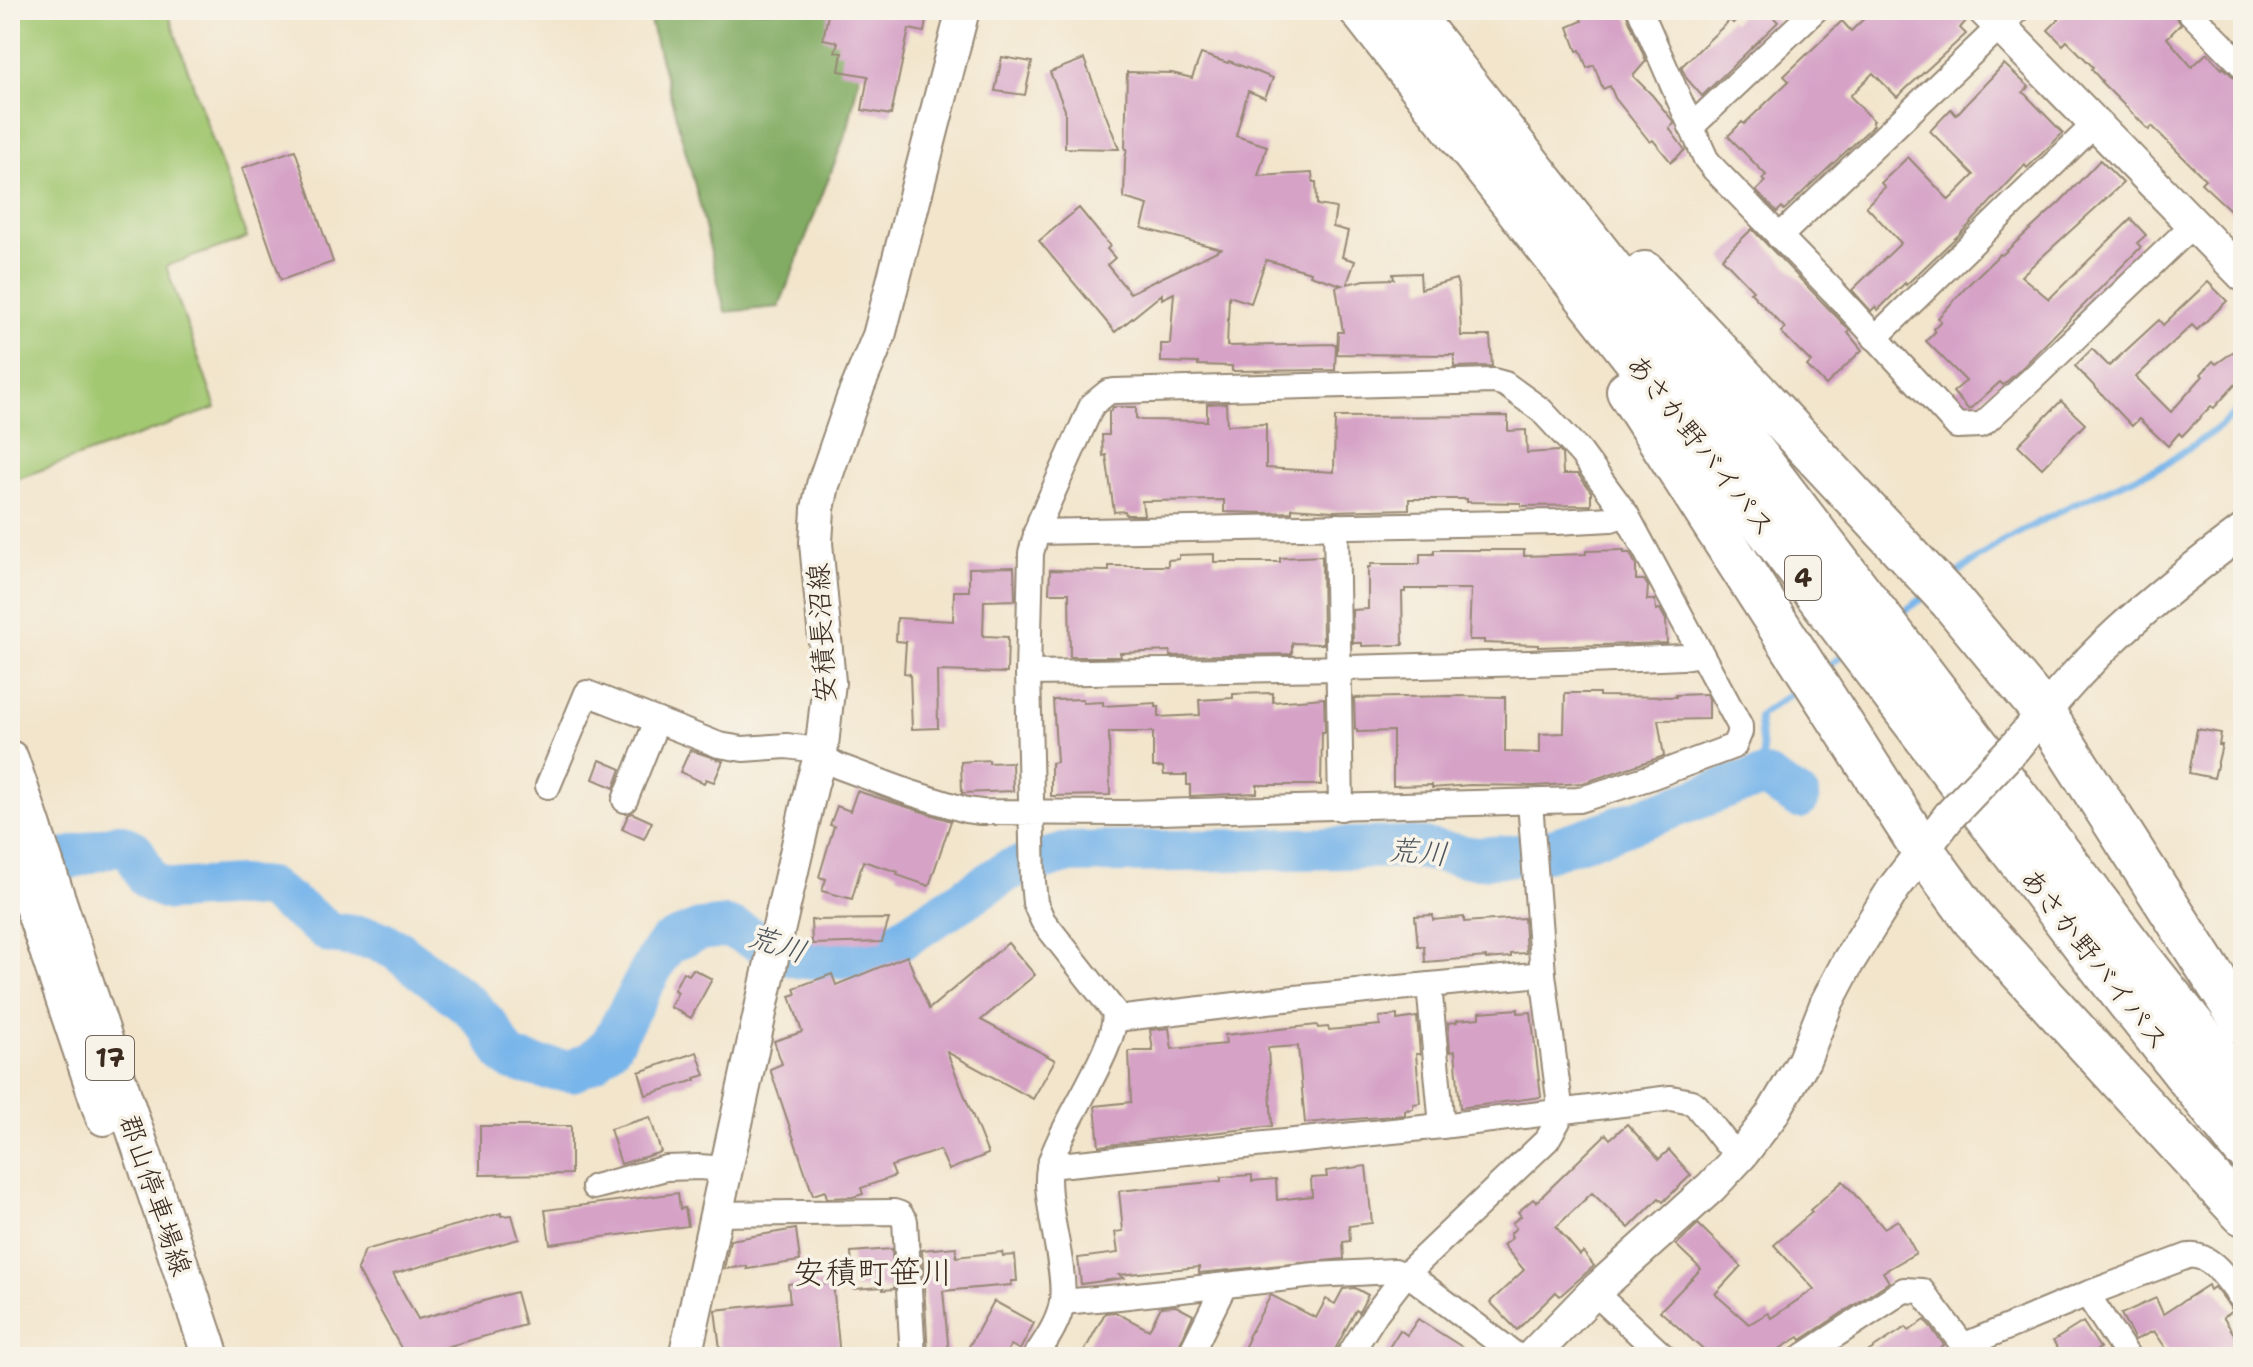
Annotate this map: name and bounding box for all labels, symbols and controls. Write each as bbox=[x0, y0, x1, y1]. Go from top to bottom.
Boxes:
street label: あさか野バイパス bbox=[1618, 346, 1784, 544]
road number: 4 bbox=[1785, 556, 1821, 600]
street label: 安積長沼線 bbox=[798, 562, 844, 704]
water label: 荒川 bbox=[1386, 828, 1450, 875]
street label: あさか野バイパス bbox=[2012, 860, 2178, 1058]
water label: 荒川 bbox=[742, 915, 812, 972]
road number: 17 bbox=[86, 1036, 134, 1080]
street label: 郡山停車場線 bbox=[111, 1109, 201, 1281]
district label: 安積町笹川 bbox=[793, 1250, 953, 1293]

